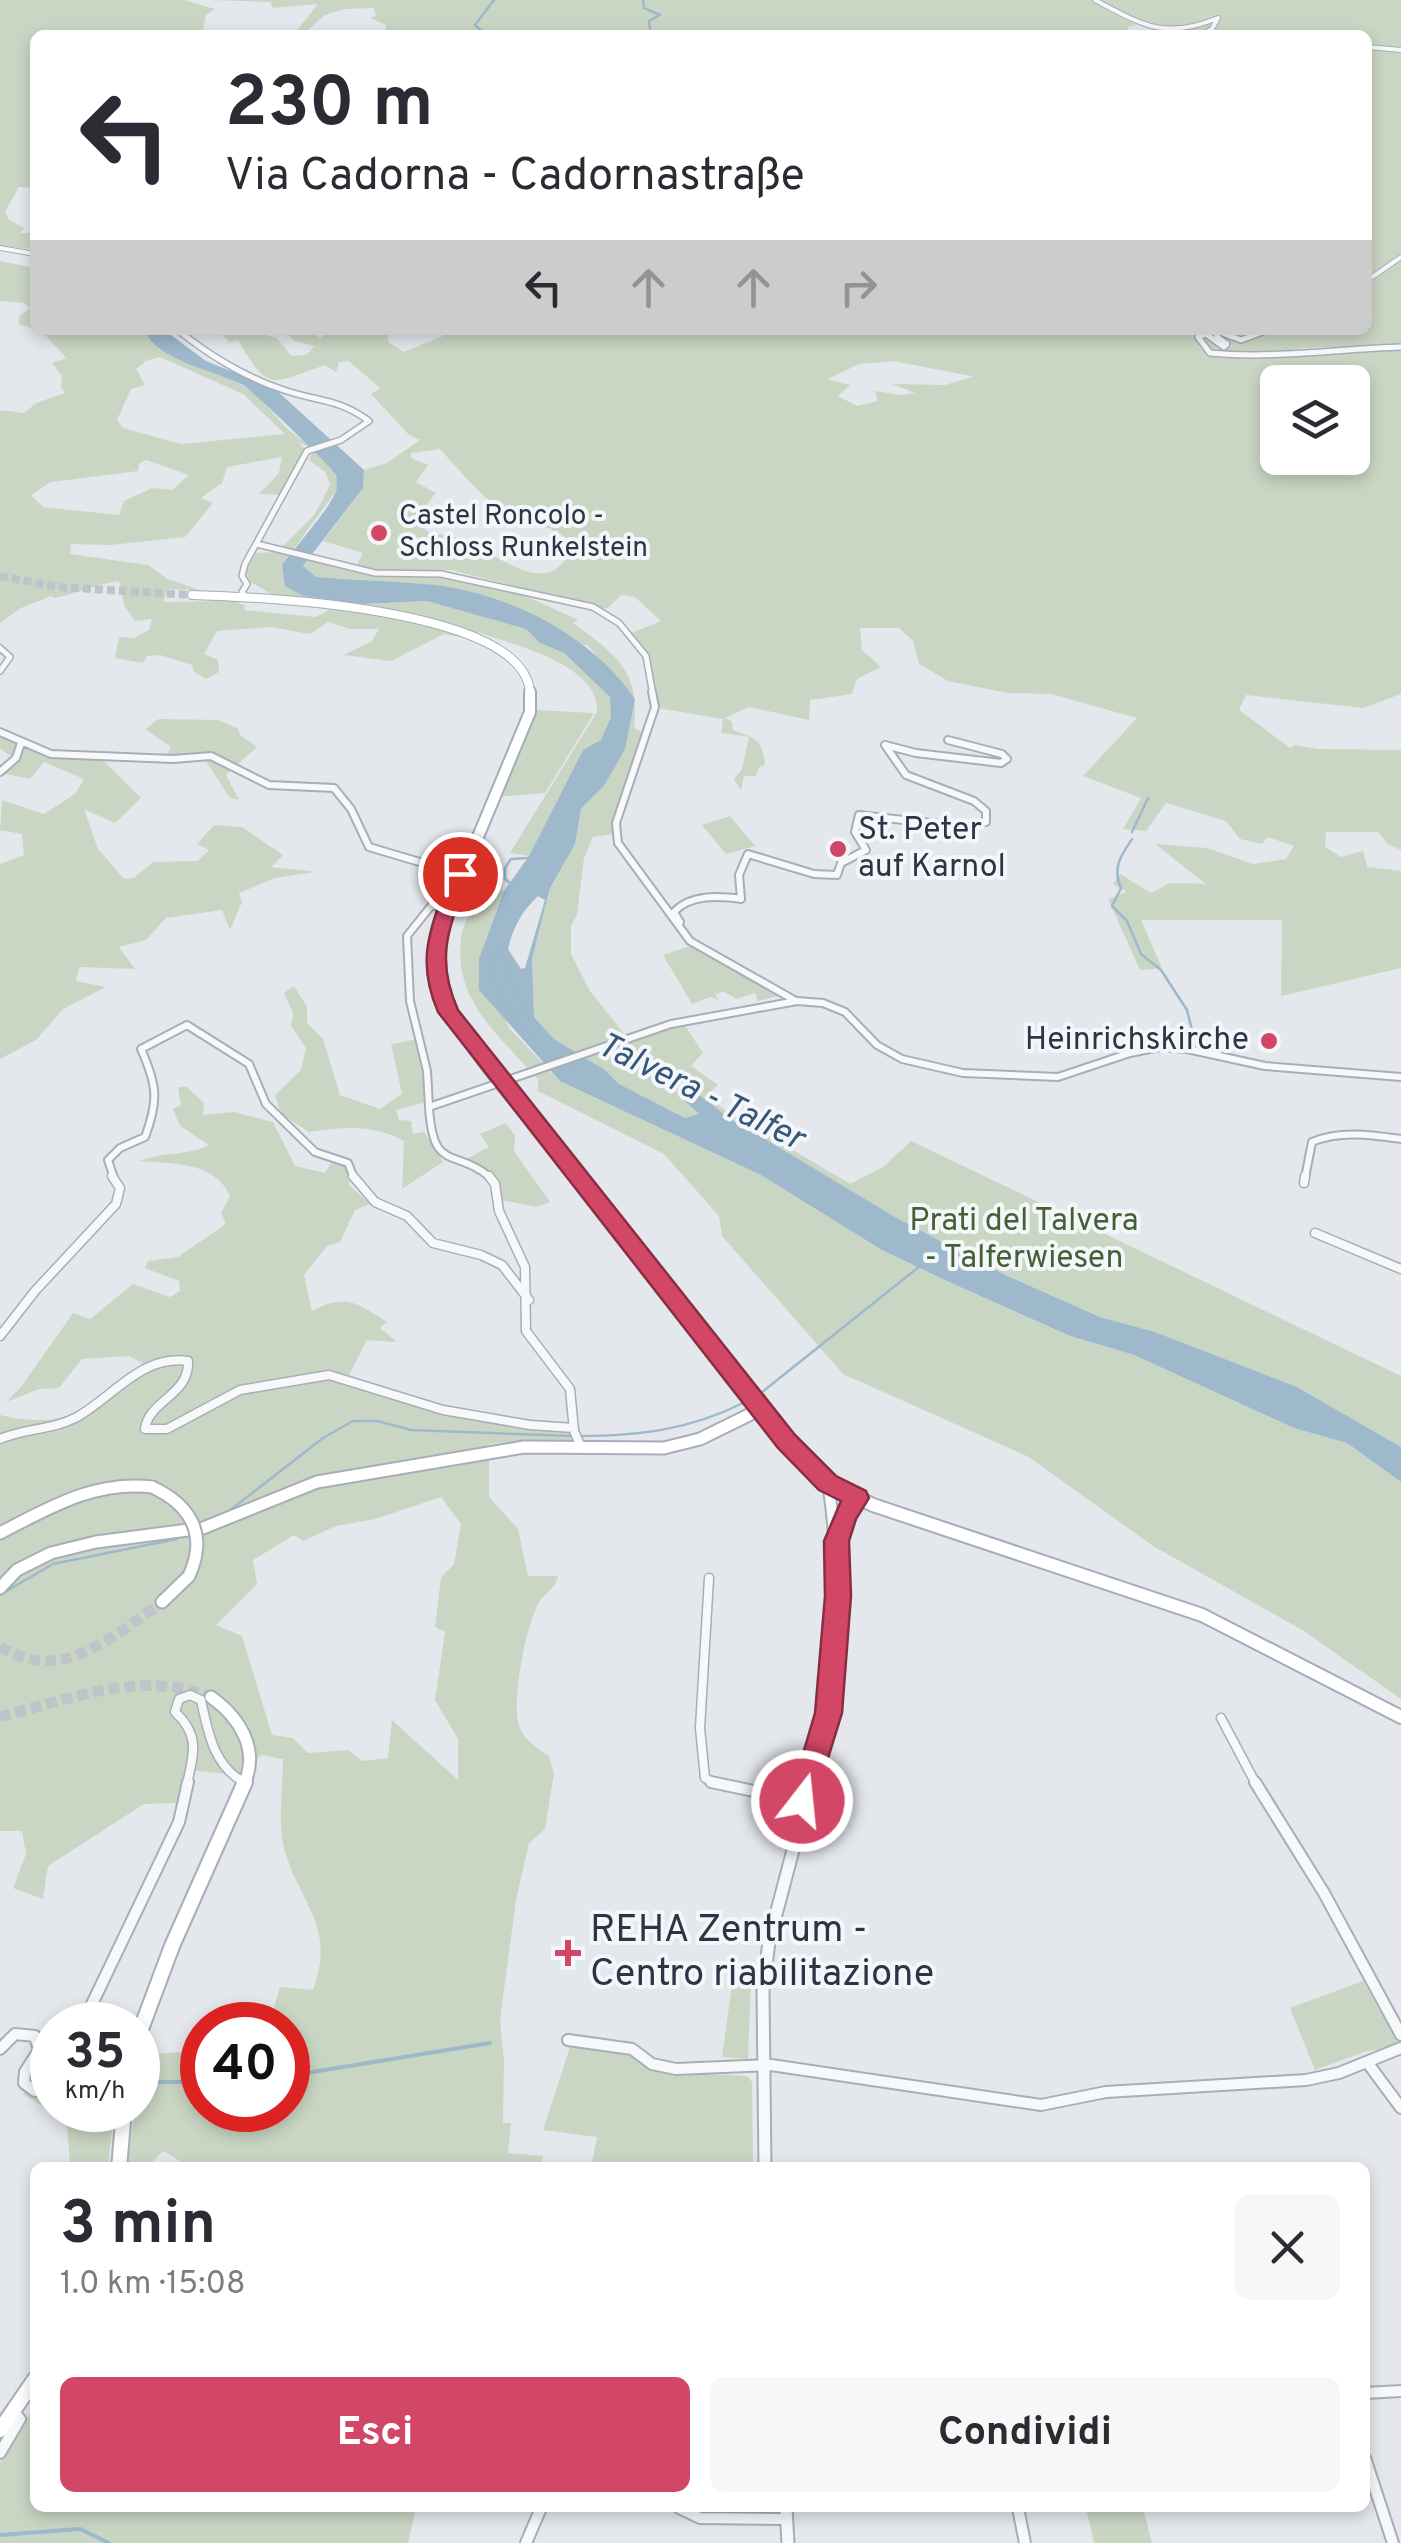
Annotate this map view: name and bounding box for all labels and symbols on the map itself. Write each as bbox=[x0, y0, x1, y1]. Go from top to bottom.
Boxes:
place label: Castel Roncolo - Schloss Runkelstein bbox=[399, 499, 648, 567]
marker: Castel Roncolo - Schloss Runkelstein bbox=[368, 522, 390, 544]
place label: St. Peter auf Karnol bbox=[858, 811, 1006, 888]
pin bbox=[418, 832, 503, 917]
marker: St. Peter auf Karnol bbox=[827, 838, 849, 860]
place label: Heinrichskirche bbox=[1025, 1021, 1249, 1061]
water label: Talvera - Talfer bbox=[589, 1024, 813, 1163]
marker: Heinrichskirche bbox=[1258, 1030, 1280, 1052]
park label: Prati del Talvera - Talferwiesen bbox=[909, 1202, 1139, 1279]
position arrow bbox=[750, 1749, 854, 1853]
place label: REHA Zentrum - Centro riabilitazione bbox=[590, 1907, 934, 2000]
marker: REHA Zentrum - Centro riabilitazione bbox=[555, 1940, 581, 1966]
speed limit sign: 40 bbox=[180, 2002, 310, 2132]

